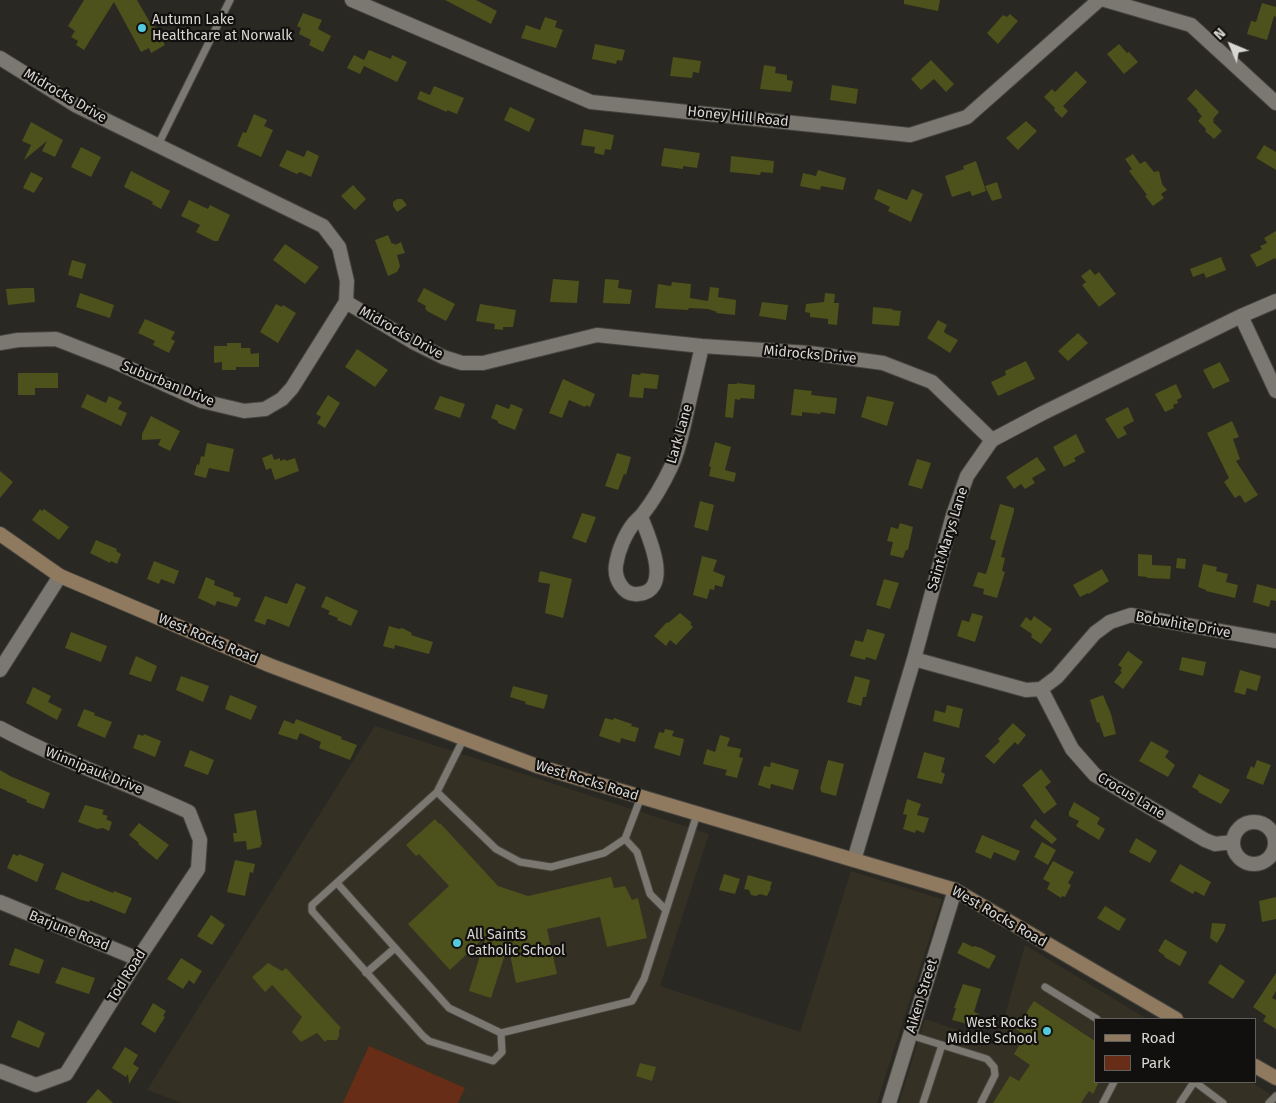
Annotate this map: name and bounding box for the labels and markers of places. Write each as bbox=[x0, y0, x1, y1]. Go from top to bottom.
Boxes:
place label: Autumn Lake Healthcare at Norwalk bbox=[152, 12, 292, 44]
marker: Autumn Lake Healthcare at Norwalk bbox=[136, 22, 148, 34]
place label: All Saints Catholic School bbox=[467, 927, 565, 960]
marker: All Saints Catholic School bbox=[451, 937, 463, 949]
place label: West Rocks Middle School bbox=[947, 1015, 1037, 1048]
marker: West Rocks Middle School bbox=[1041, 1025, 1053, 1037]

